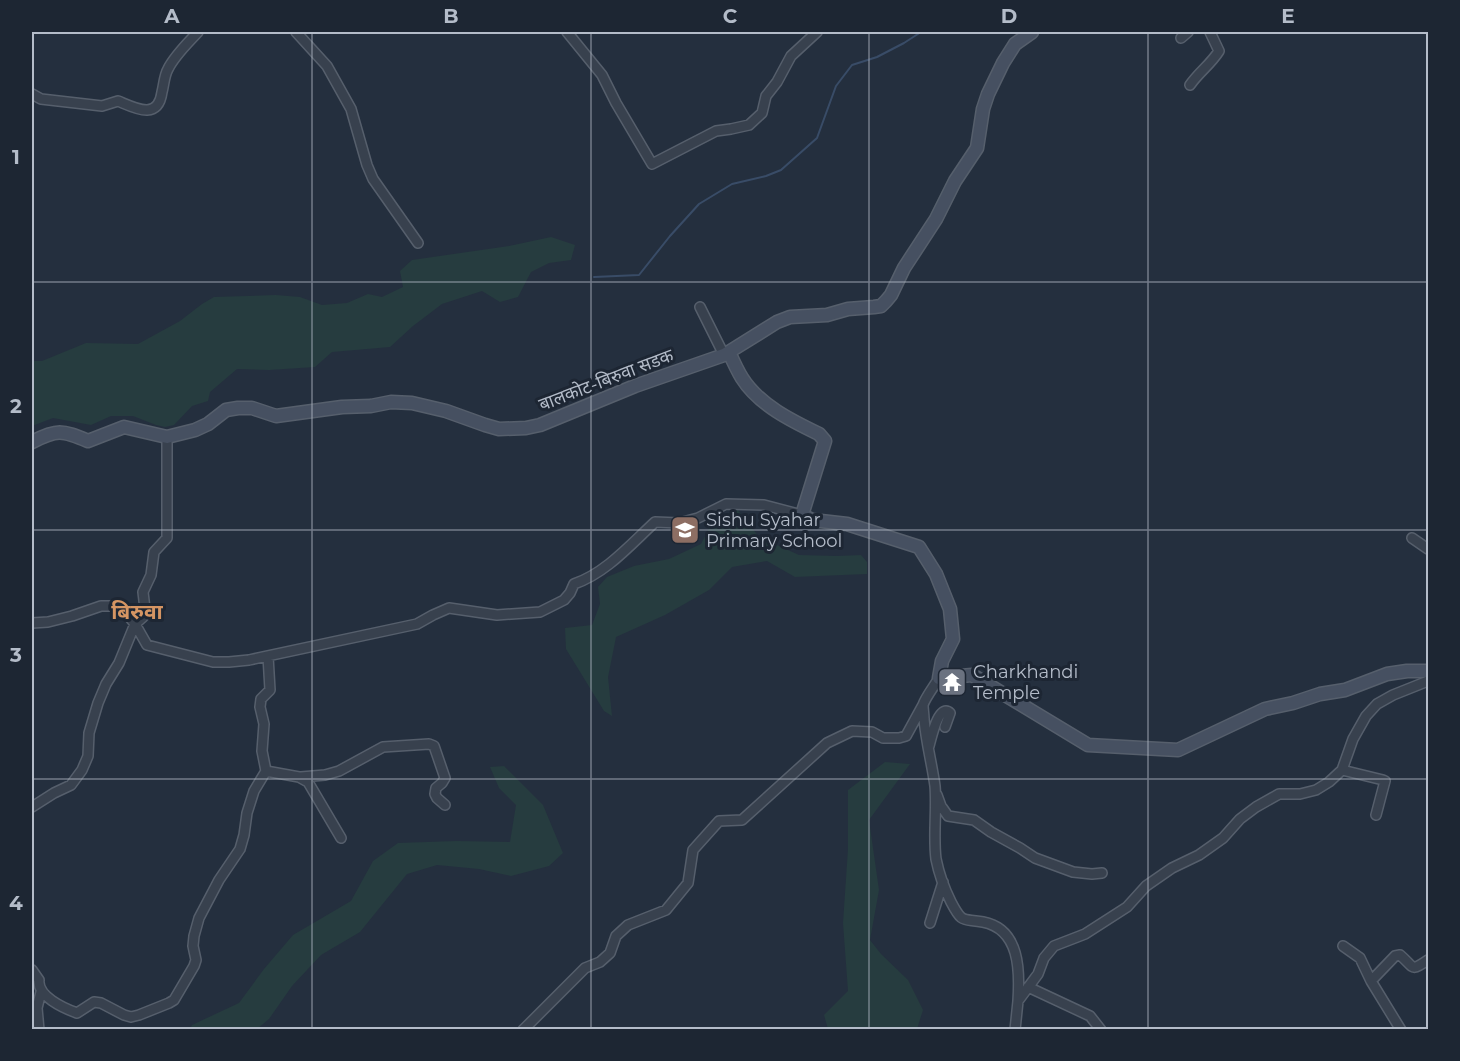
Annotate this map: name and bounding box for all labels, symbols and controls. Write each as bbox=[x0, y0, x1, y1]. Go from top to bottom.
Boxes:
text: A bbox=[163, 4, 180, 28]
text: B bbox=[443, 4, 459, 28]
text: C bbox=[723, 4, 738, 28]
text: D bbox=[1001, 4, 1017, 28]
text: E bbox=[1281, 4, 1295, 28]
text: 1 bbox=[12, 145, 20, 169]
street label: बालकोट-बिरुवा सडक bbox=[536, 344, 677, 416]
text: 2 bbox=[10, 394, 22, 418]
place label: Sishu Syahar Primary School bbox=[706, 509, 842, 552]
school or university icon: Sishu Syahar Primary School bbox=[669, 514, 701, 546]
district label: बिरुवा bbox=[111, 599, 164, 624]
text: 3 bbox=[9, 643, 22, 667]
place label: Charkhandi Temple bbox=[973, 661, 1078, 704]
temple icon: Charkhandi Temple bbox=[936, 666, 968, 698]
text: 4 bbox=[9, 891, 23, 915]

